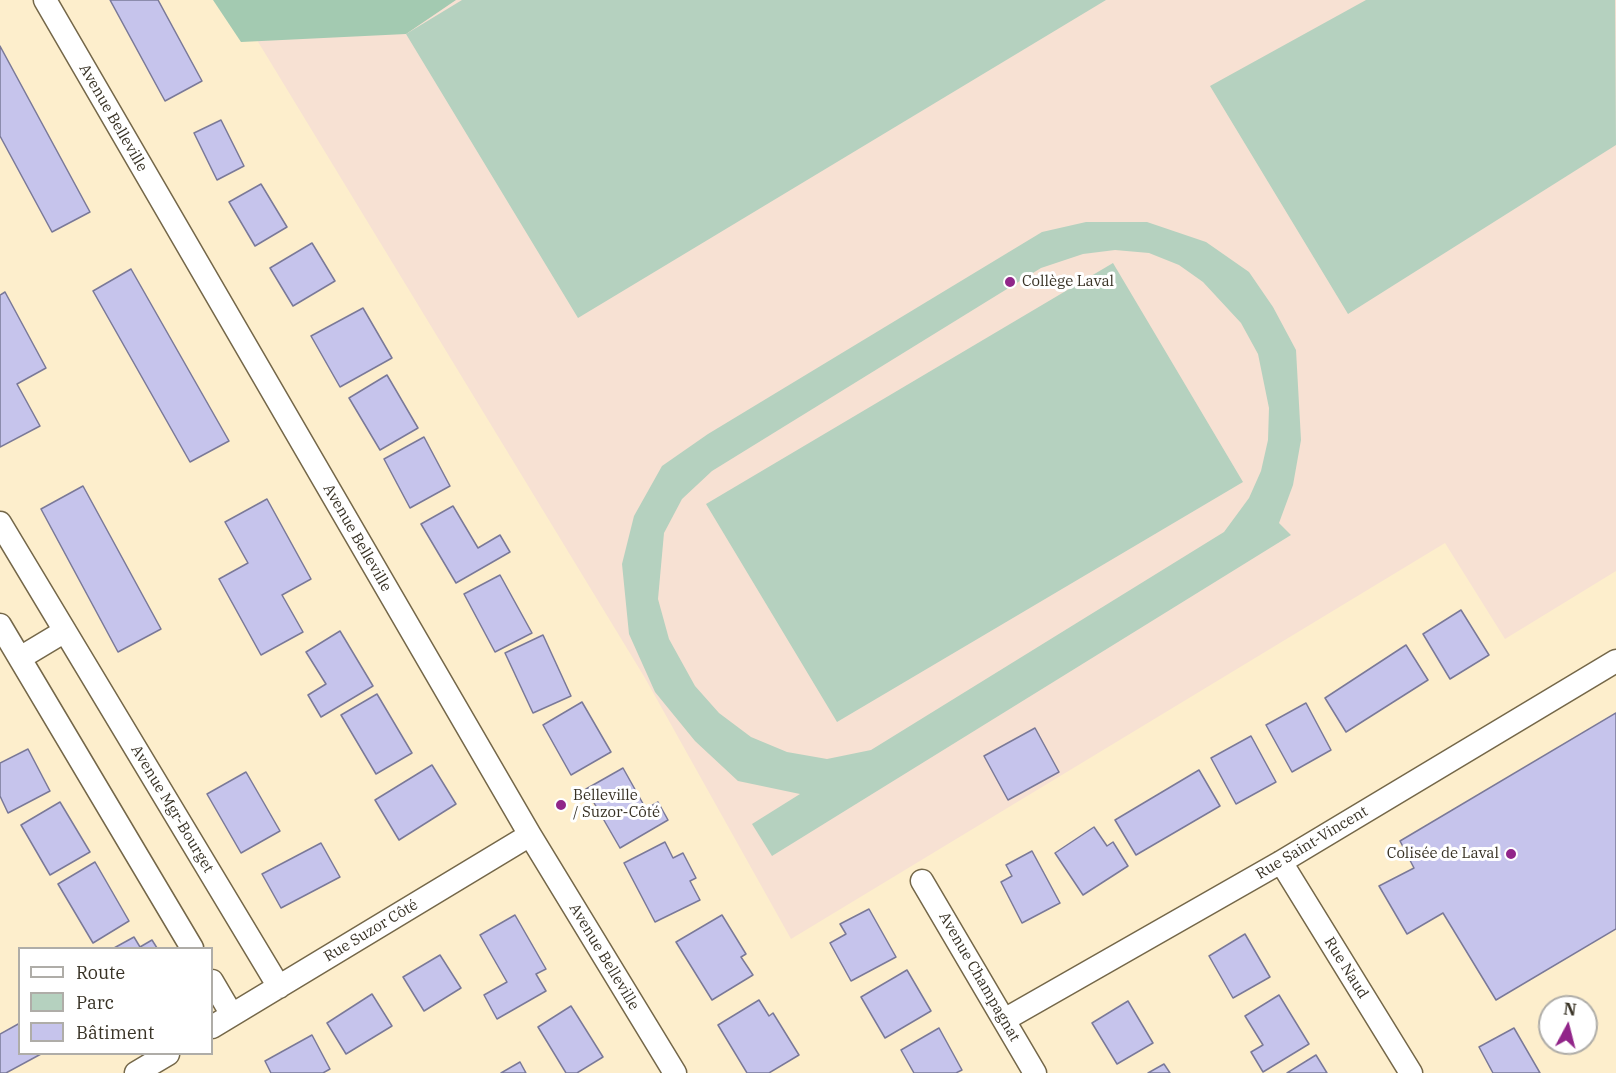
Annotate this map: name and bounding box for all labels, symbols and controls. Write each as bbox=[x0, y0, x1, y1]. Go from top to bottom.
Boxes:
street label: Avenue Belleville bbox=[75, 61, 151, 175]
place label: Collège Laval bbox=[1022, 273, 1114, 291]
marker: Collège Laval bbox=[1003, 275, 1017, 289]
street label: Avenue Belleville bbox=[319, 481, 395, 595]
street label: Avenue Mgr-Bourget bbox=[127, 742, 217, 876]
place label: Belleville / Suzor-Côté bbox=[573, 787, 660, 822]
marker: Belleville / Suzor-Côté bbox=[554, 798, 568, 812]
street label: Rue Saint-Vincent bbox=[1253, 803, 1371, 883]
place label: Colisée de Laval bbox=[1387, 845, 1499, 863]
marker: Colisée de Laval bbox=[1504, 847, 1518, 861]
street label: Rue Suzor Côté bbox=[321, 896, 421, 966]
street label: Avenue Belleville bbox=[565, 900, 643, 1014]
street label: Avenue Champagnat bbox=[935, 909, 1023, 1045]
street label: Rue Naud bbox=[1320, 934, 1372, 1002]
legend bbox=[18, 947, 213, 1055]
text: Route bbox=[76, 961, 125, 984]
text: Parc bbox=[76, 991, 114, 1014]
north arrow bbox=[1538, 995, 1598, 1055]
text: N bbox=[1562, 998, 1577, 1020]
text: Bâtiment bbox=[76, 1021, 154, 1044]

